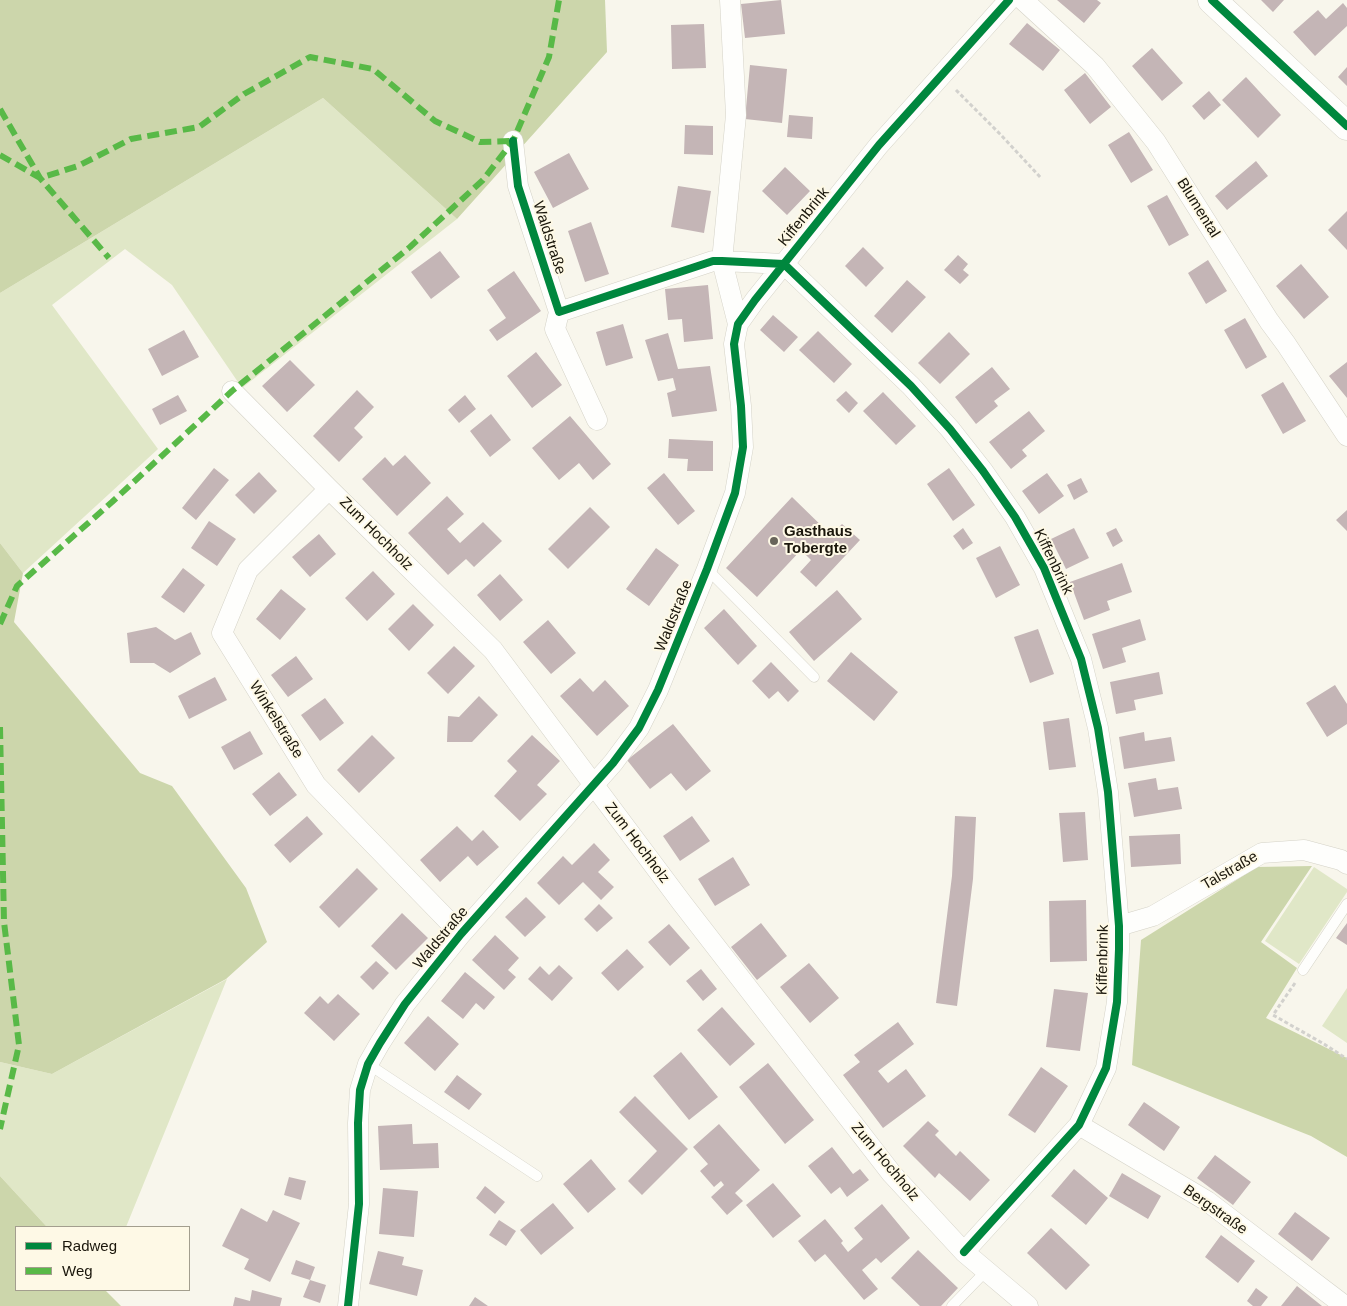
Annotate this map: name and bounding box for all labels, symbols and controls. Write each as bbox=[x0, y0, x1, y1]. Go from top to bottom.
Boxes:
street label: Blumental bbox=[1173, 175, 1223, 241]
street label: Kiffenbrink bbox=[775, 184, 833, 250]
street label: Waldstraße bbox=[529, 199, 569, 277]
street label: Zum Hochholz bbox=[335, 493, 417, 575]
place label: Gasthaus Tobergte bbox=[784, 523, 852, 558]
street label: Kiffenbrink bbox=[1029, 526, 1077, 598]
marker: Gasthaus Tobergte bbox=[768, 535, 780, 547]
street label: Waldstraße bbox=[651, 577, 697, 655]
street label: Winkelstraße bbox=[245, 678, 307, 762]
street label: Zum Hochholz bbox=[601, 799, 673, 887]
street label: Talstraße bbox=[1199, 848, 1261, 894]
street label: Waldstraße bbox=[410, 903, 472, 973]
street label: Kiffenbrink bbox=[1093, 925, 1113, 995]
street label: Zum Hochholz bbox=[847, 1119, 923, 1205]
street label: Bergstraße bbox=[1179, 1181, 1251, 1239]
legend bbox=[15, 1226, 190, 1291]
text: Radweg bbox=[62, 1237, 117, 1254]
text: Weg bbox=[62, 1262, 93, 1279]

